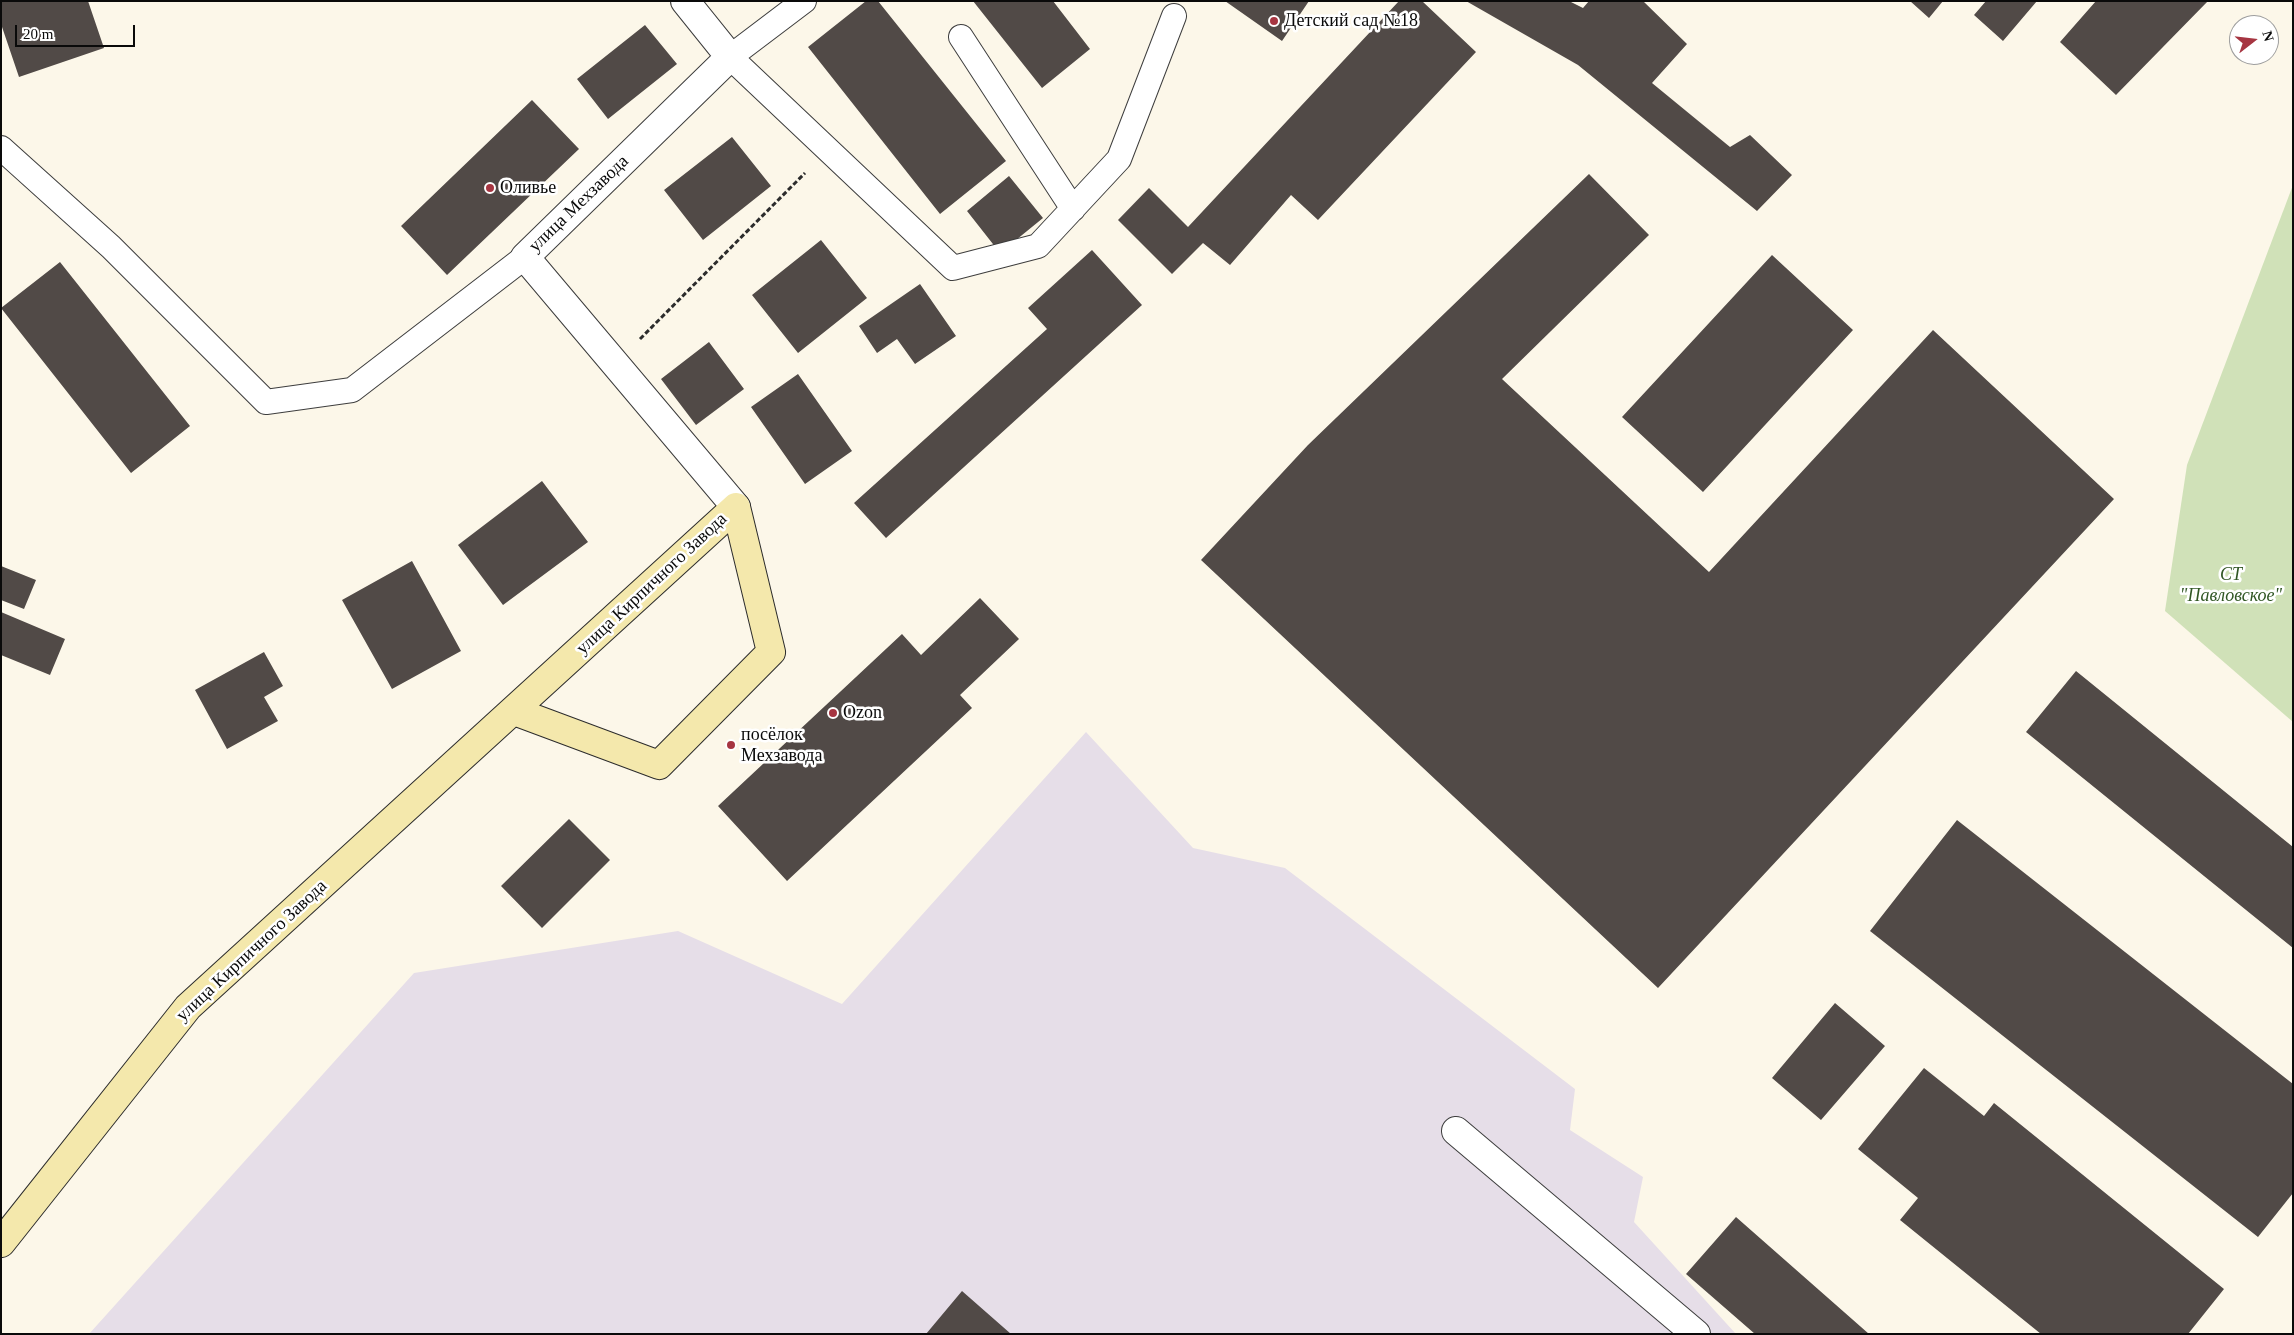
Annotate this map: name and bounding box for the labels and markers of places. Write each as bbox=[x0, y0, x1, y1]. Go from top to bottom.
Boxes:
place label: Детский сад №18 bbox=[1284, 10, 1418, 32]
marker: Детский сад №18 bbox=[1268, 15, 1280, 27]
place label: Оливье bbox=[500, 177, 556, 199]
marker: Оливье bbox=[484, 182, 496, 194]
place label: Ozon bbox=[843, 702, 882, 724]
marker: Ozon bbox=[827, 707, 839, 719]
place label: посёлок Мехзавода bbox=[741, 724, 822, 766]
marker: посёлок Мехзавода bbox=[725, 739, 737, 751]

